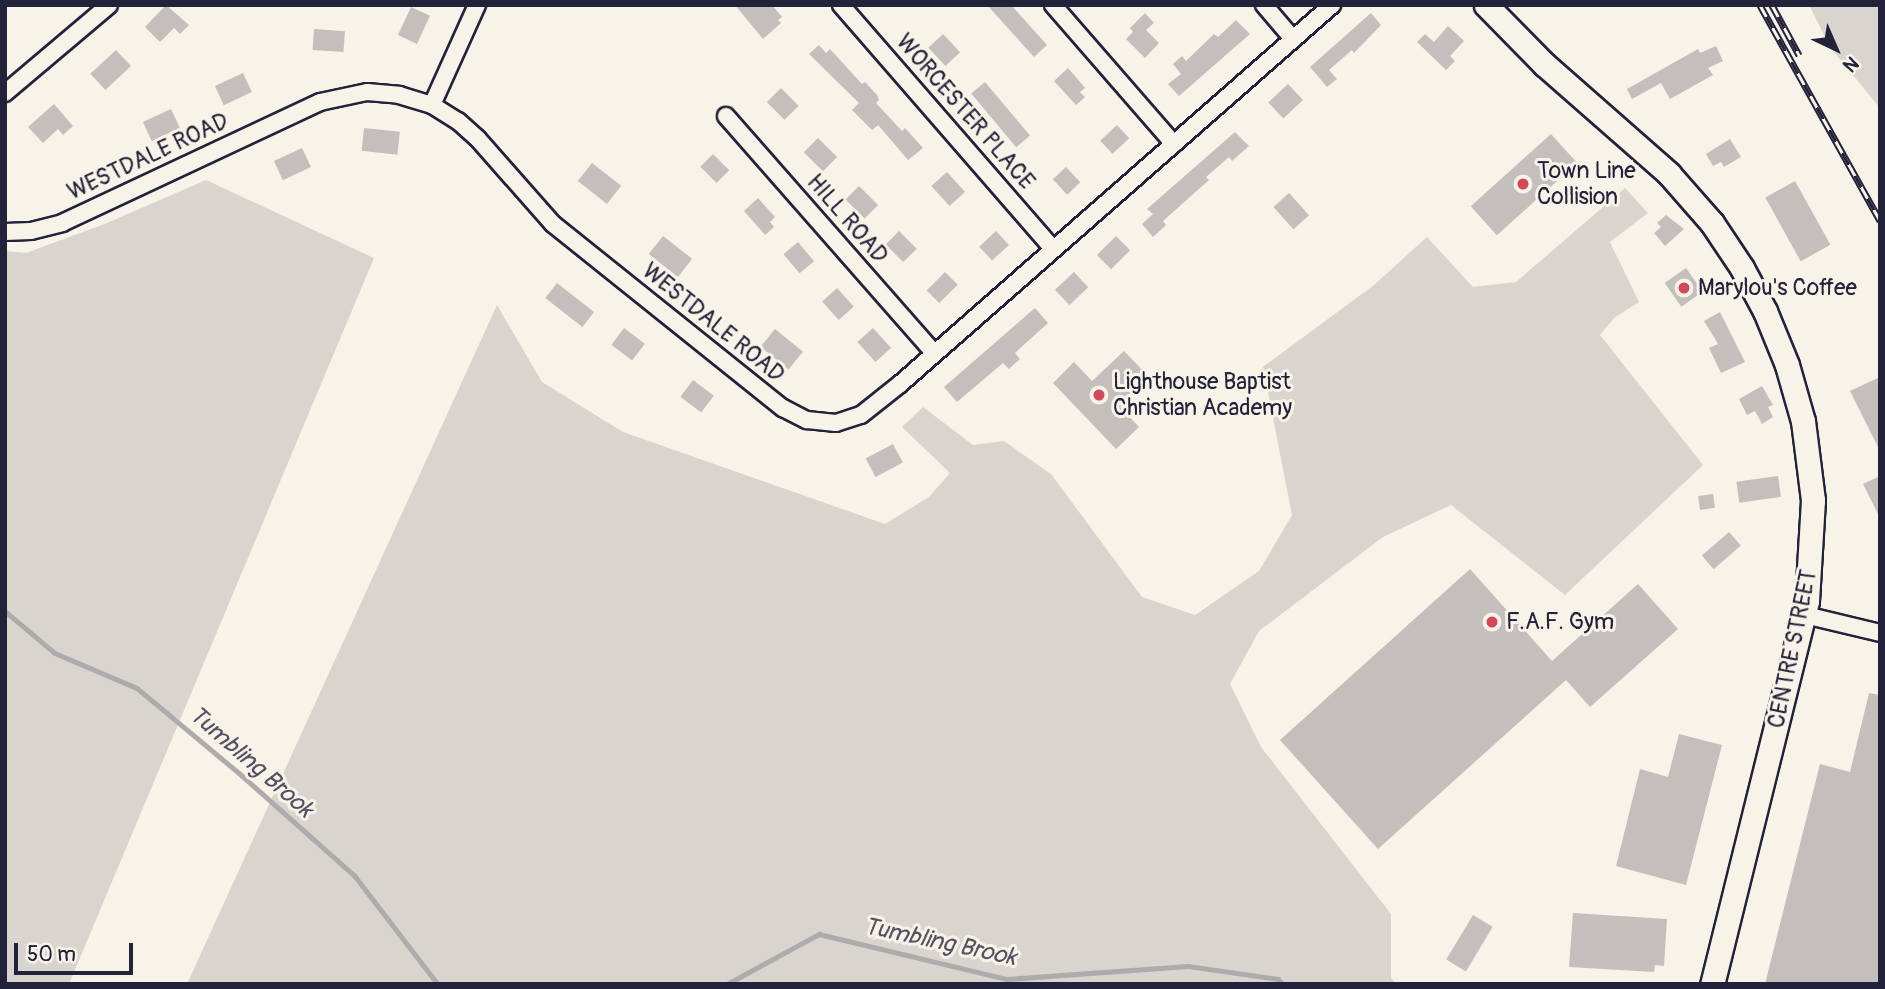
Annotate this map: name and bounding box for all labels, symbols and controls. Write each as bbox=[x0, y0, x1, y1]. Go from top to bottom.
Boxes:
north arrow bbox=[1801, 14, 1871, 84]
street label: WORCESTER PLACE bbox=[890, 29, 1040, 195]
text: N bbox=[1838, 51, 1864, 77]
street label: WESTDALE ROAD bbox=[63, 108, 233, 206]
place label: Town Line Collision bbox=[1537, 157, 1636, 211]
street label: HILL ROAD bbox=[801, 169, 893, 269]
marker: Town Line Collision bbox=[1515, 176, 1531, 192]
street label: WESTDALE ROAD bbox=[637, 257, 789, 389]
place label: Marylou's Coffee bbox=[1698, 274, 1857, 302]
marker: Marylou's Coffee bbox=[1676, 280, 1692, 296]
place label: Lighthouse Baptist Christian Academy bbox=[1113, 368, 1292, 422]
marker: Lighthouse Baptist Christian Academy bbox=[1091, 387, 1107, 403]
street label: CENTRE STREET bbox=[1763, 567, 1823, 731]
place label: F.A.F. Gym bbox=[1506, 608, 1614, 636]
marker: F.A.F. Gym bbox=[1484, 614, 1500, 630]
water label: Tumbling Brook bbox=[183, 700, 319, 824]
water label: Tumbling Brook bbox=[861, 912, 1019, 972]
scale bar bbox=[18, 930, 136, 974]
text: 50 m bbox=[27, 941, 76, 968]

